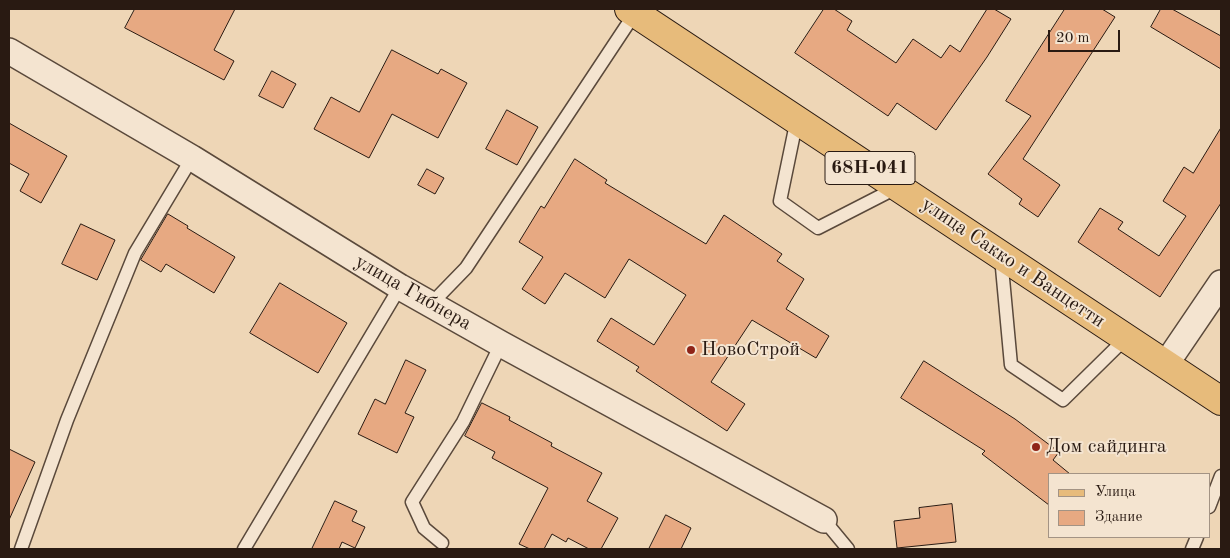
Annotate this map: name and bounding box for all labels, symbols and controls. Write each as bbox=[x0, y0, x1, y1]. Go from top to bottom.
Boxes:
scale bar bbox=[1050, 20, 1122, 52]
text: 20 m bbox=[1056, 31, 1090, 46]
road number: 68Н-041 bbox=[825, 152, 915, 184]
street label: улица Сакко и Ванцетти bbox=[917, 193, 1109, 333]
street label: улица Гибнера bbox=[350, 250, 476, 336]
place label: НовоСтрой bbox=[701, 338, 800, 362]
marker: НовоСтрой bbox=[685, 344, 697, 356]
place label: Дом сайдинга bbox=[1046, 435, 1167, 459]
marker: Дом сайдинга bbox=[1030, 441, 1042, 453]
legend bbox=[1048, 473, 1210, 538]
text: Улица bbox=[1095, 485, 1136, 500]
text: Здание bbox=[1095, 510, 1142, 525]

